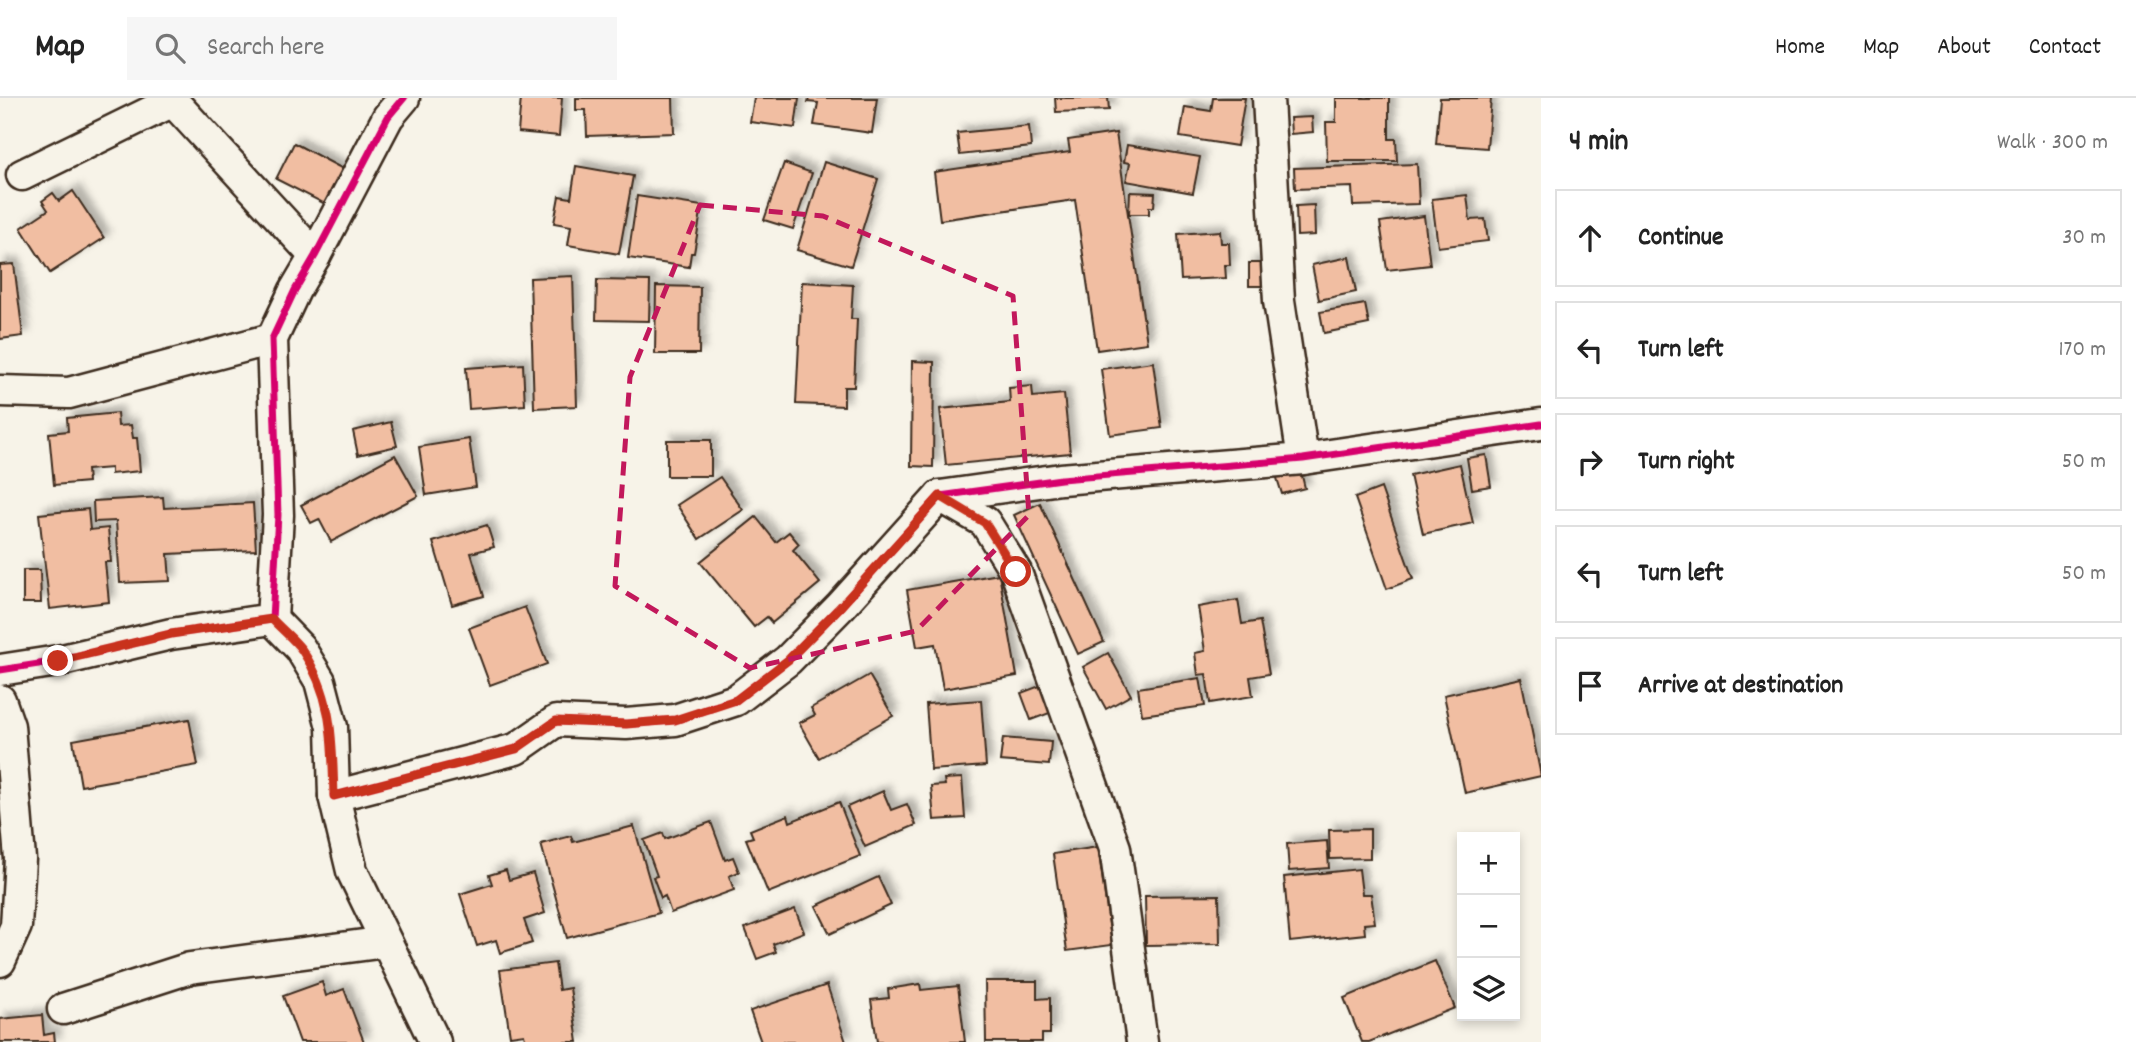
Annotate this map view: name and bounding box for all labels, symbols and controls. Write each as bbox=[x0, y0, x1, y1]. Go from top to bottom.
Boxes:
search box bbox=[127, 17, 617, 80]
text: Map bbox=[35, 25, 85, 72]
icon: search bbox=[151, 29, 189, 67]
text: Search here bbox=[207, 30, 325, 67]
text: Home bbox=[1775, 31, 1825, 65]
text: Map bbox=[1863, 31, 1899, 65]
text: About bbox=[1937, 31, 1991, 65]
text: Contact bbox=[2029, 31, 2101, 65]
text: 4 min bbox=[1569, 122, 1628, 165]
text: Walk · 300 m bbox=[1997, 127, 2108, 160]
icon: ahead bbox=[1571, 219, 1609, 257]
text: Continue bbox=[1638, 220, 1723, 257]
text: 30 m bbox=[2062, 222, 2106, 255]
icon: left bbox=[1571, 331, 1609, 369]
text: Turn left bbox=[1638, 332, 1724, 369]
text: 170 m bbox=[2059, 334, 2106, 367]
icon: right bbox=[1571, 443, 1609, 481]
text: Turn right bbox=[1638, 444, 1735, 481]
text: 50 m bbox=[2062, 446, 2106, 479]
icon: left bbox=[1571, 555, 1609, 593]
route start bbox=[1000, 556, 1031, 587]
text: Turn left bbox=[1638, 556, 1724, 593]
text: 50 m bbox=[2062, 558, 2106, 591]
route end bbox=[42, 645, 73, 676]
icon: arrive bbox=[1571, 667, 1609, 705]
text: Arrive at destination bbox=[1638, 668, 1843, 705]
map controls bbox=[1457, 832, 1520, 1021]
button: + bbox=[1457, 832, 1520, 895]
button: − bbox=[1457, 895, 1520, 958]
button: layers bbox=[1457, 958, 1520, 1021]

